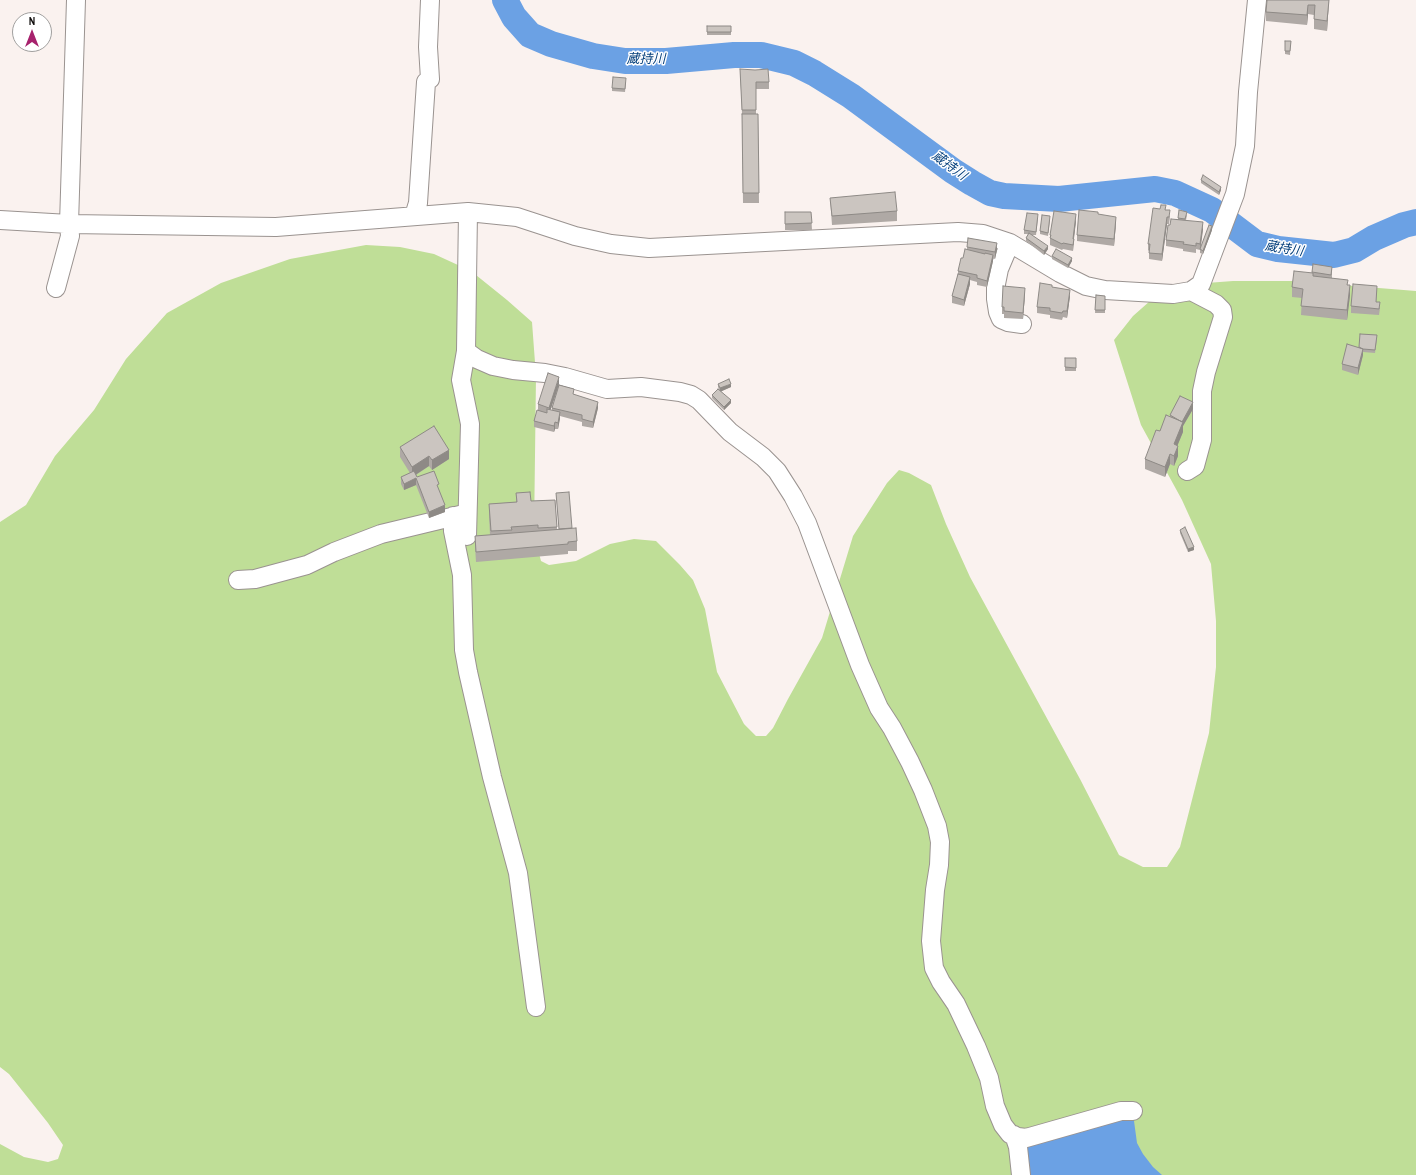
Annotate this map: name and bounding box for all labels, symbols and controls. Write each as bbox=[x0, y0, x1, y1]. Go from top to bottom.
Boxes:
north arrow bbox=[12, 12, 52, 52]
text: N bbox=[29, 14, 35, 28]
water label: 蔵持川 bbox=[627, 52, 665, 68]
water label: 蔵持川 bbox=[929, 148, 969, 184]
water label: 蔵持川 bbox=[1264, 238, 1304, 260]

